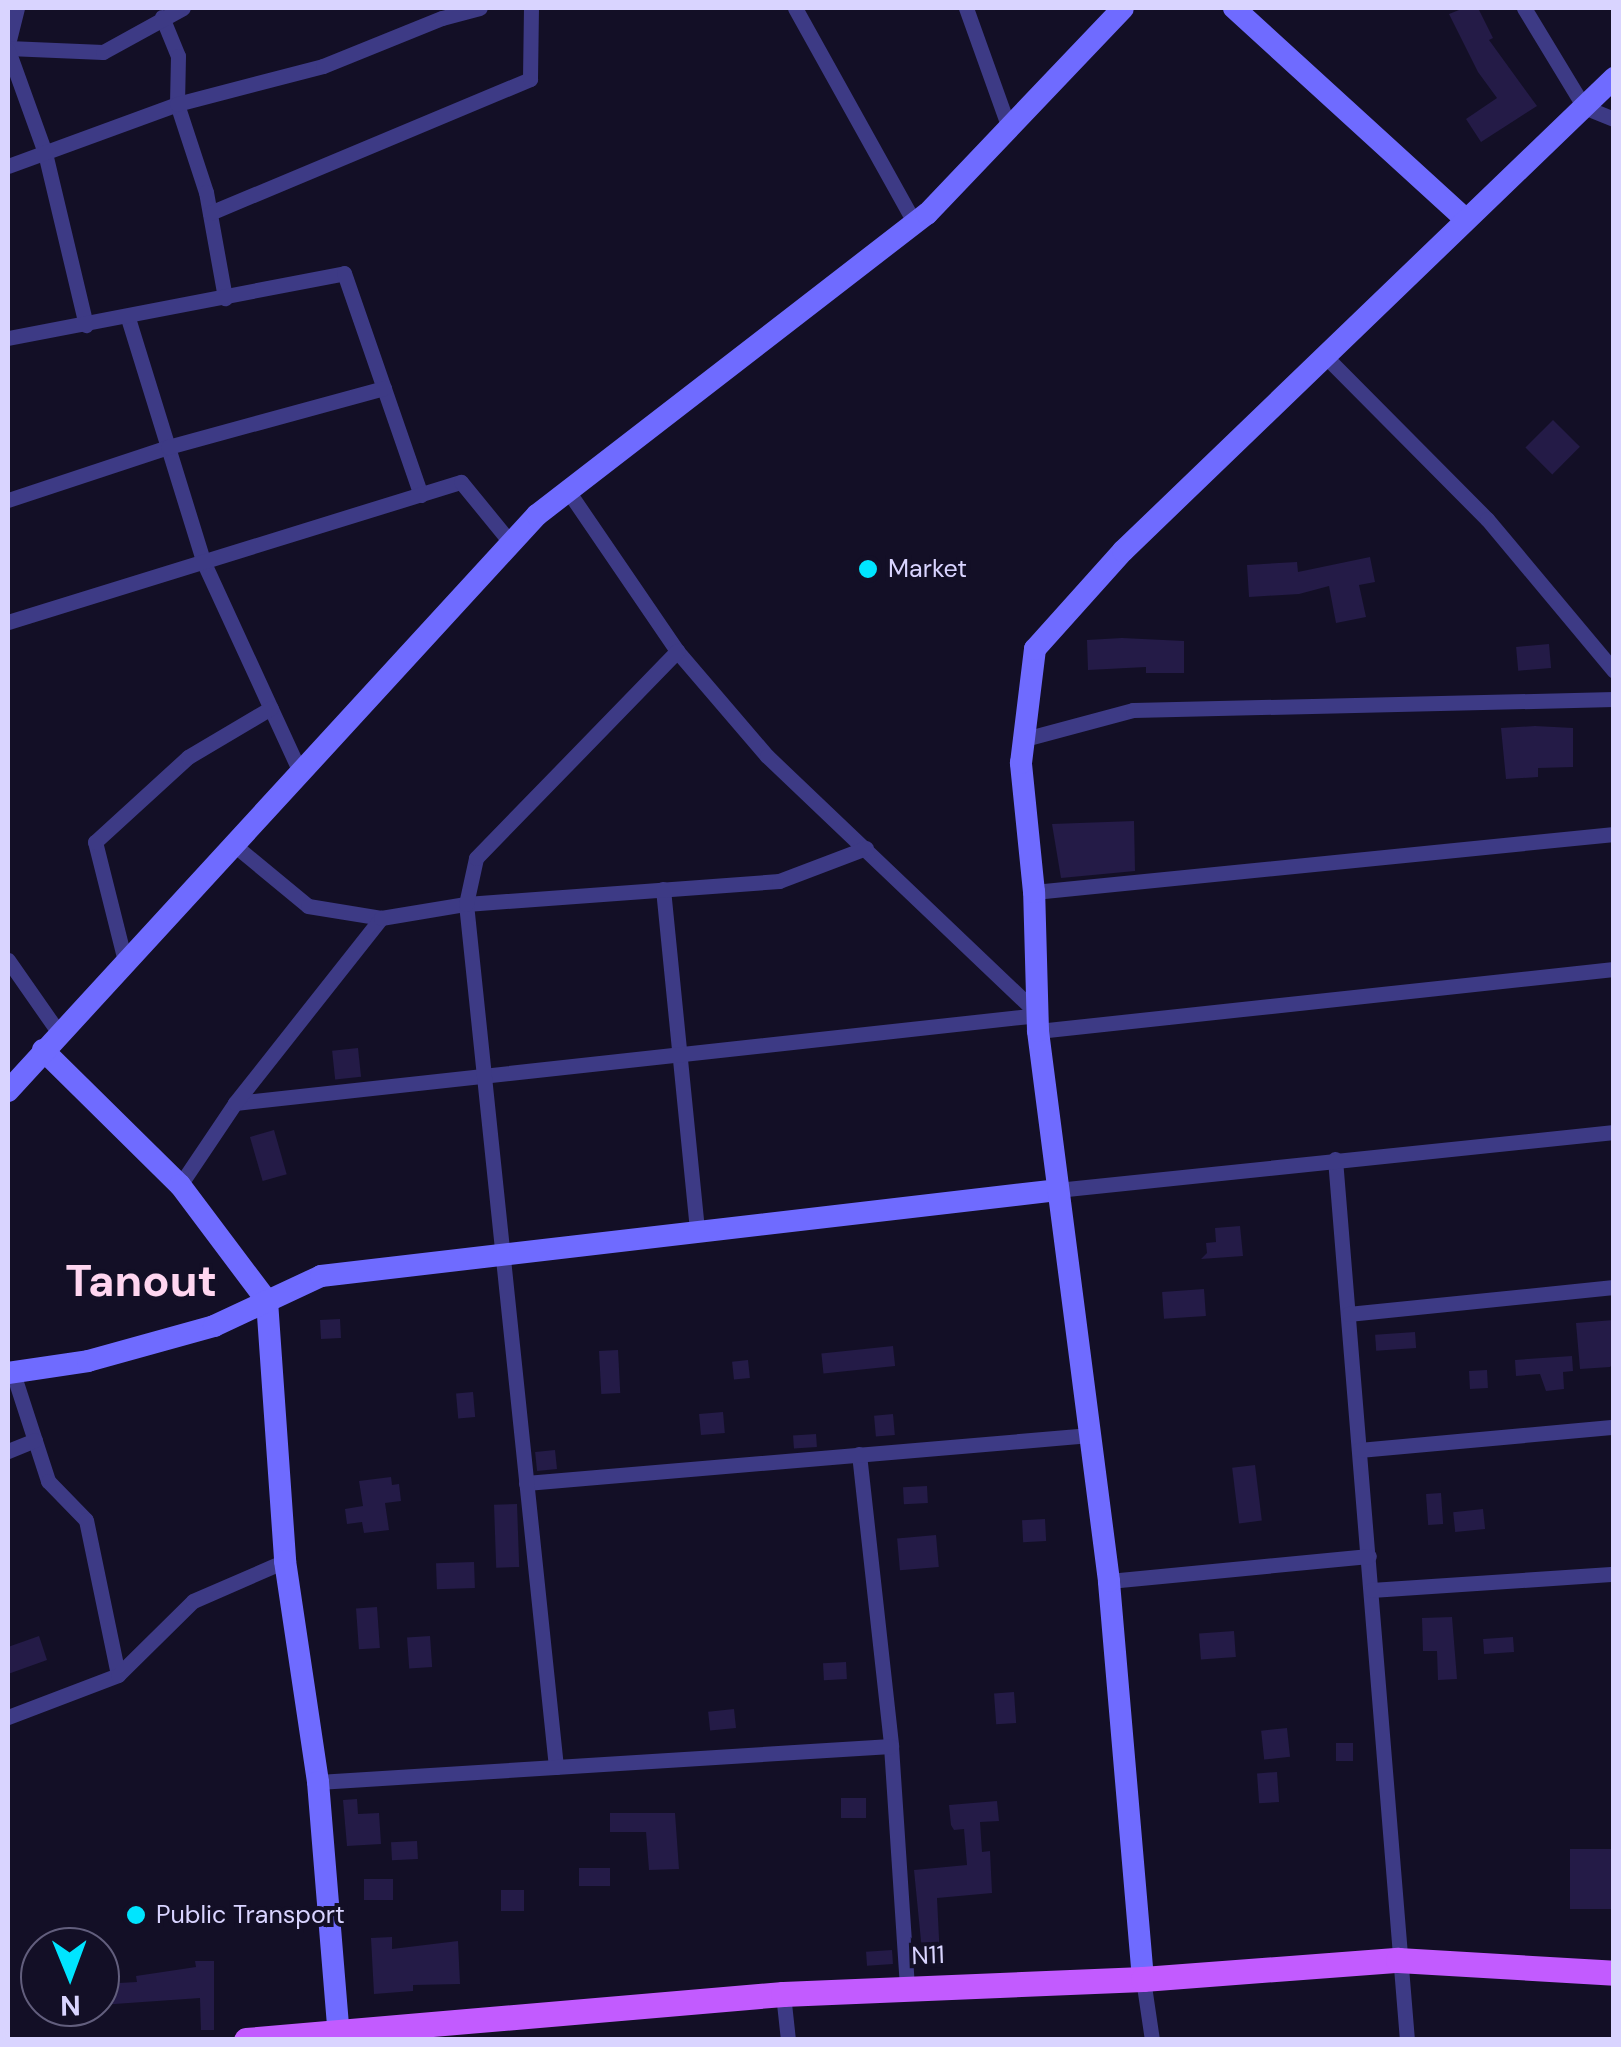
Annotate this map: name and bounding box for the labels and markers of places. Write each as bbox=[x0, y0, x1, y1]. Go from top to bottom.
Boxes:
place label: Market bbox=[888, 554, 967, 584]
marker: Market bbox=[857, 558, 879, 580]
place label: Public Transport bbox=[156, 1900, 345, 1930]
marker: Public Transport bbox=[125, 1904, 147, 1926]

